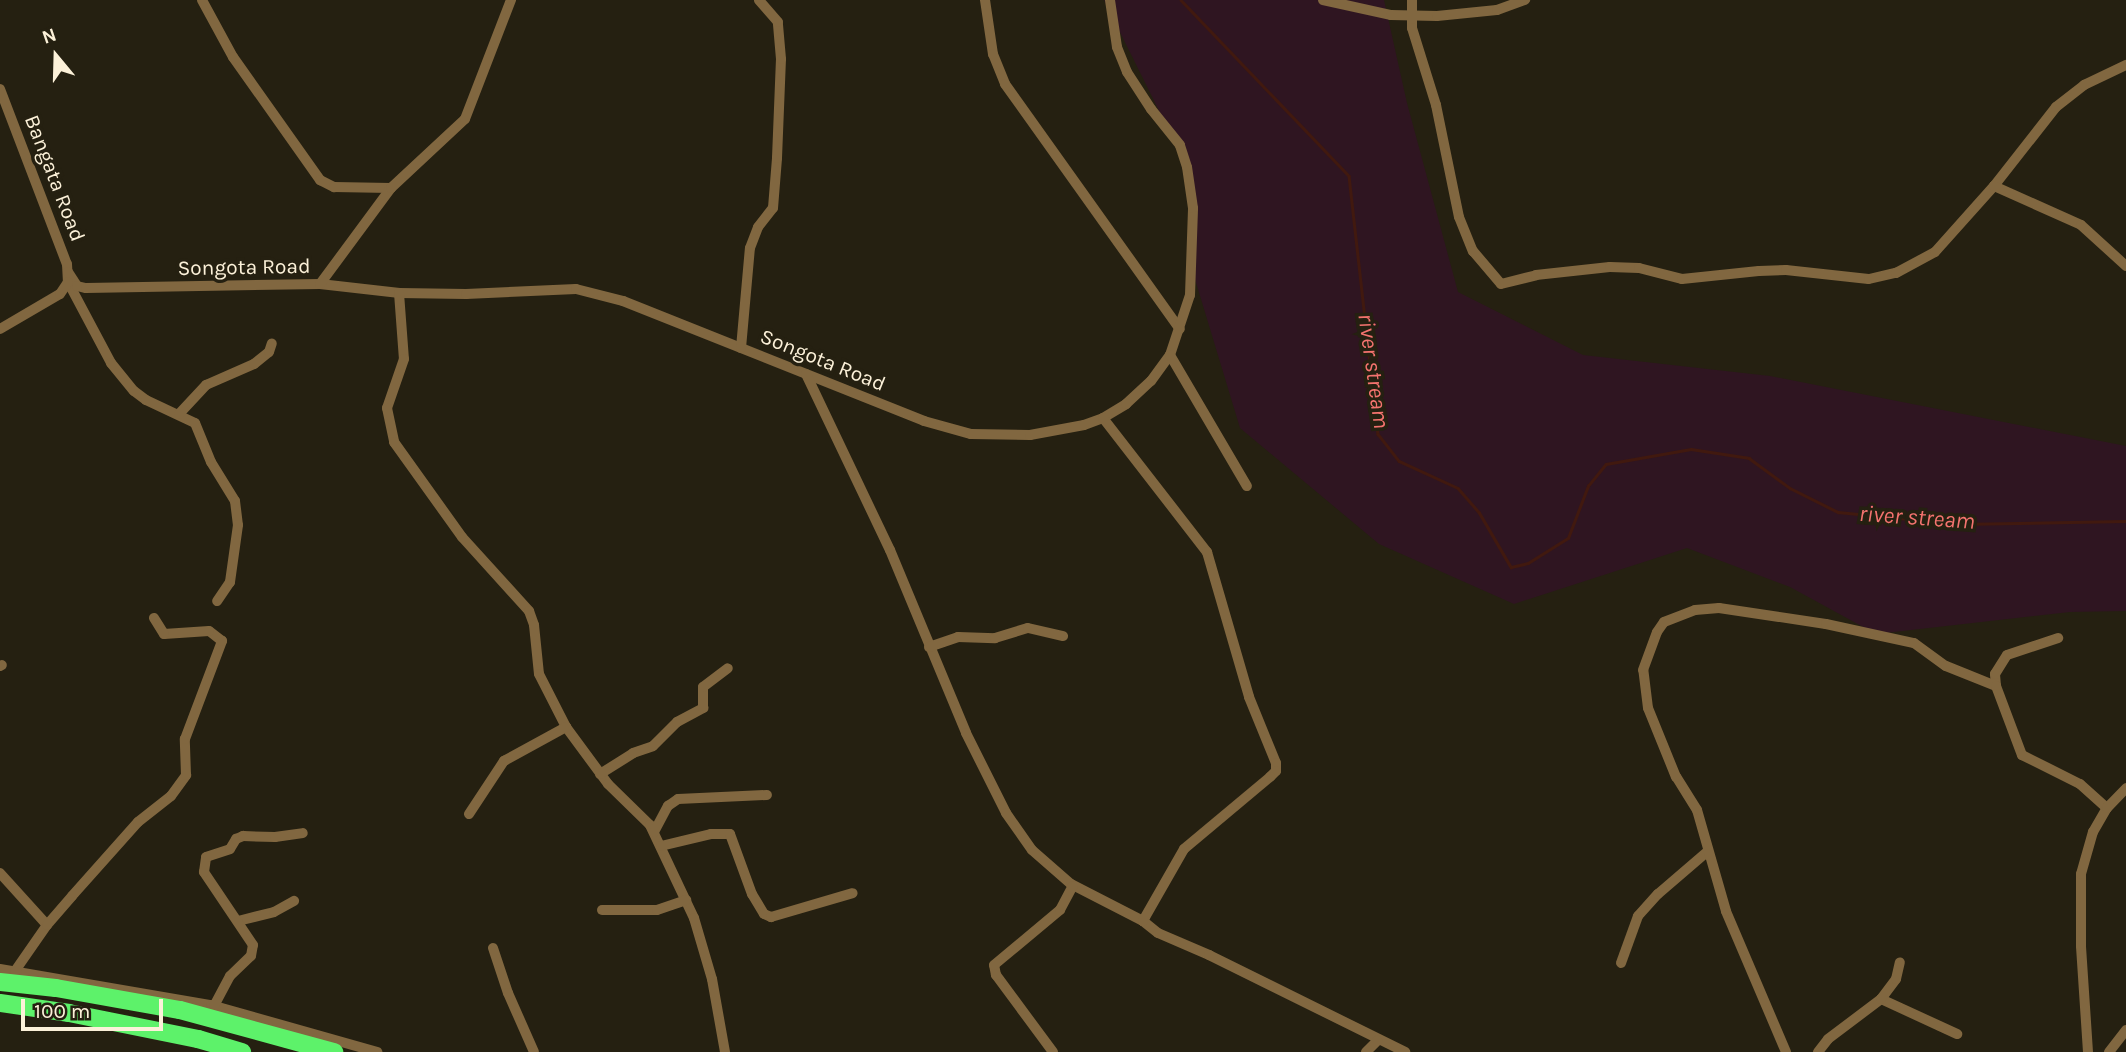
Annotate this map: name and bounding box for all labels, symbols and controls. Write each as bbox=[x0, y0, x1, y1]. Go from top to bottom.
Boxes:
north arrow bbox=[21, 21, 91, 91]
text: N bbox=[39, 24, 59, 49]
street label: Bangata Road bbox=[19, 111, 91, 245]
street label: Songota Road bbox=[177, 253, 311, 281]
water label: river stream bbox=[1351, 312, 1395, 430]
street label: Songota Road bbox=[757, 323, 889, 397]
water label: river stream bbox=[1858, 500, 1976, 536]
scale bar bbox=[24, 986, 166, 1030]
text: 100 m bbox=[34, 999, 91, 1023]

